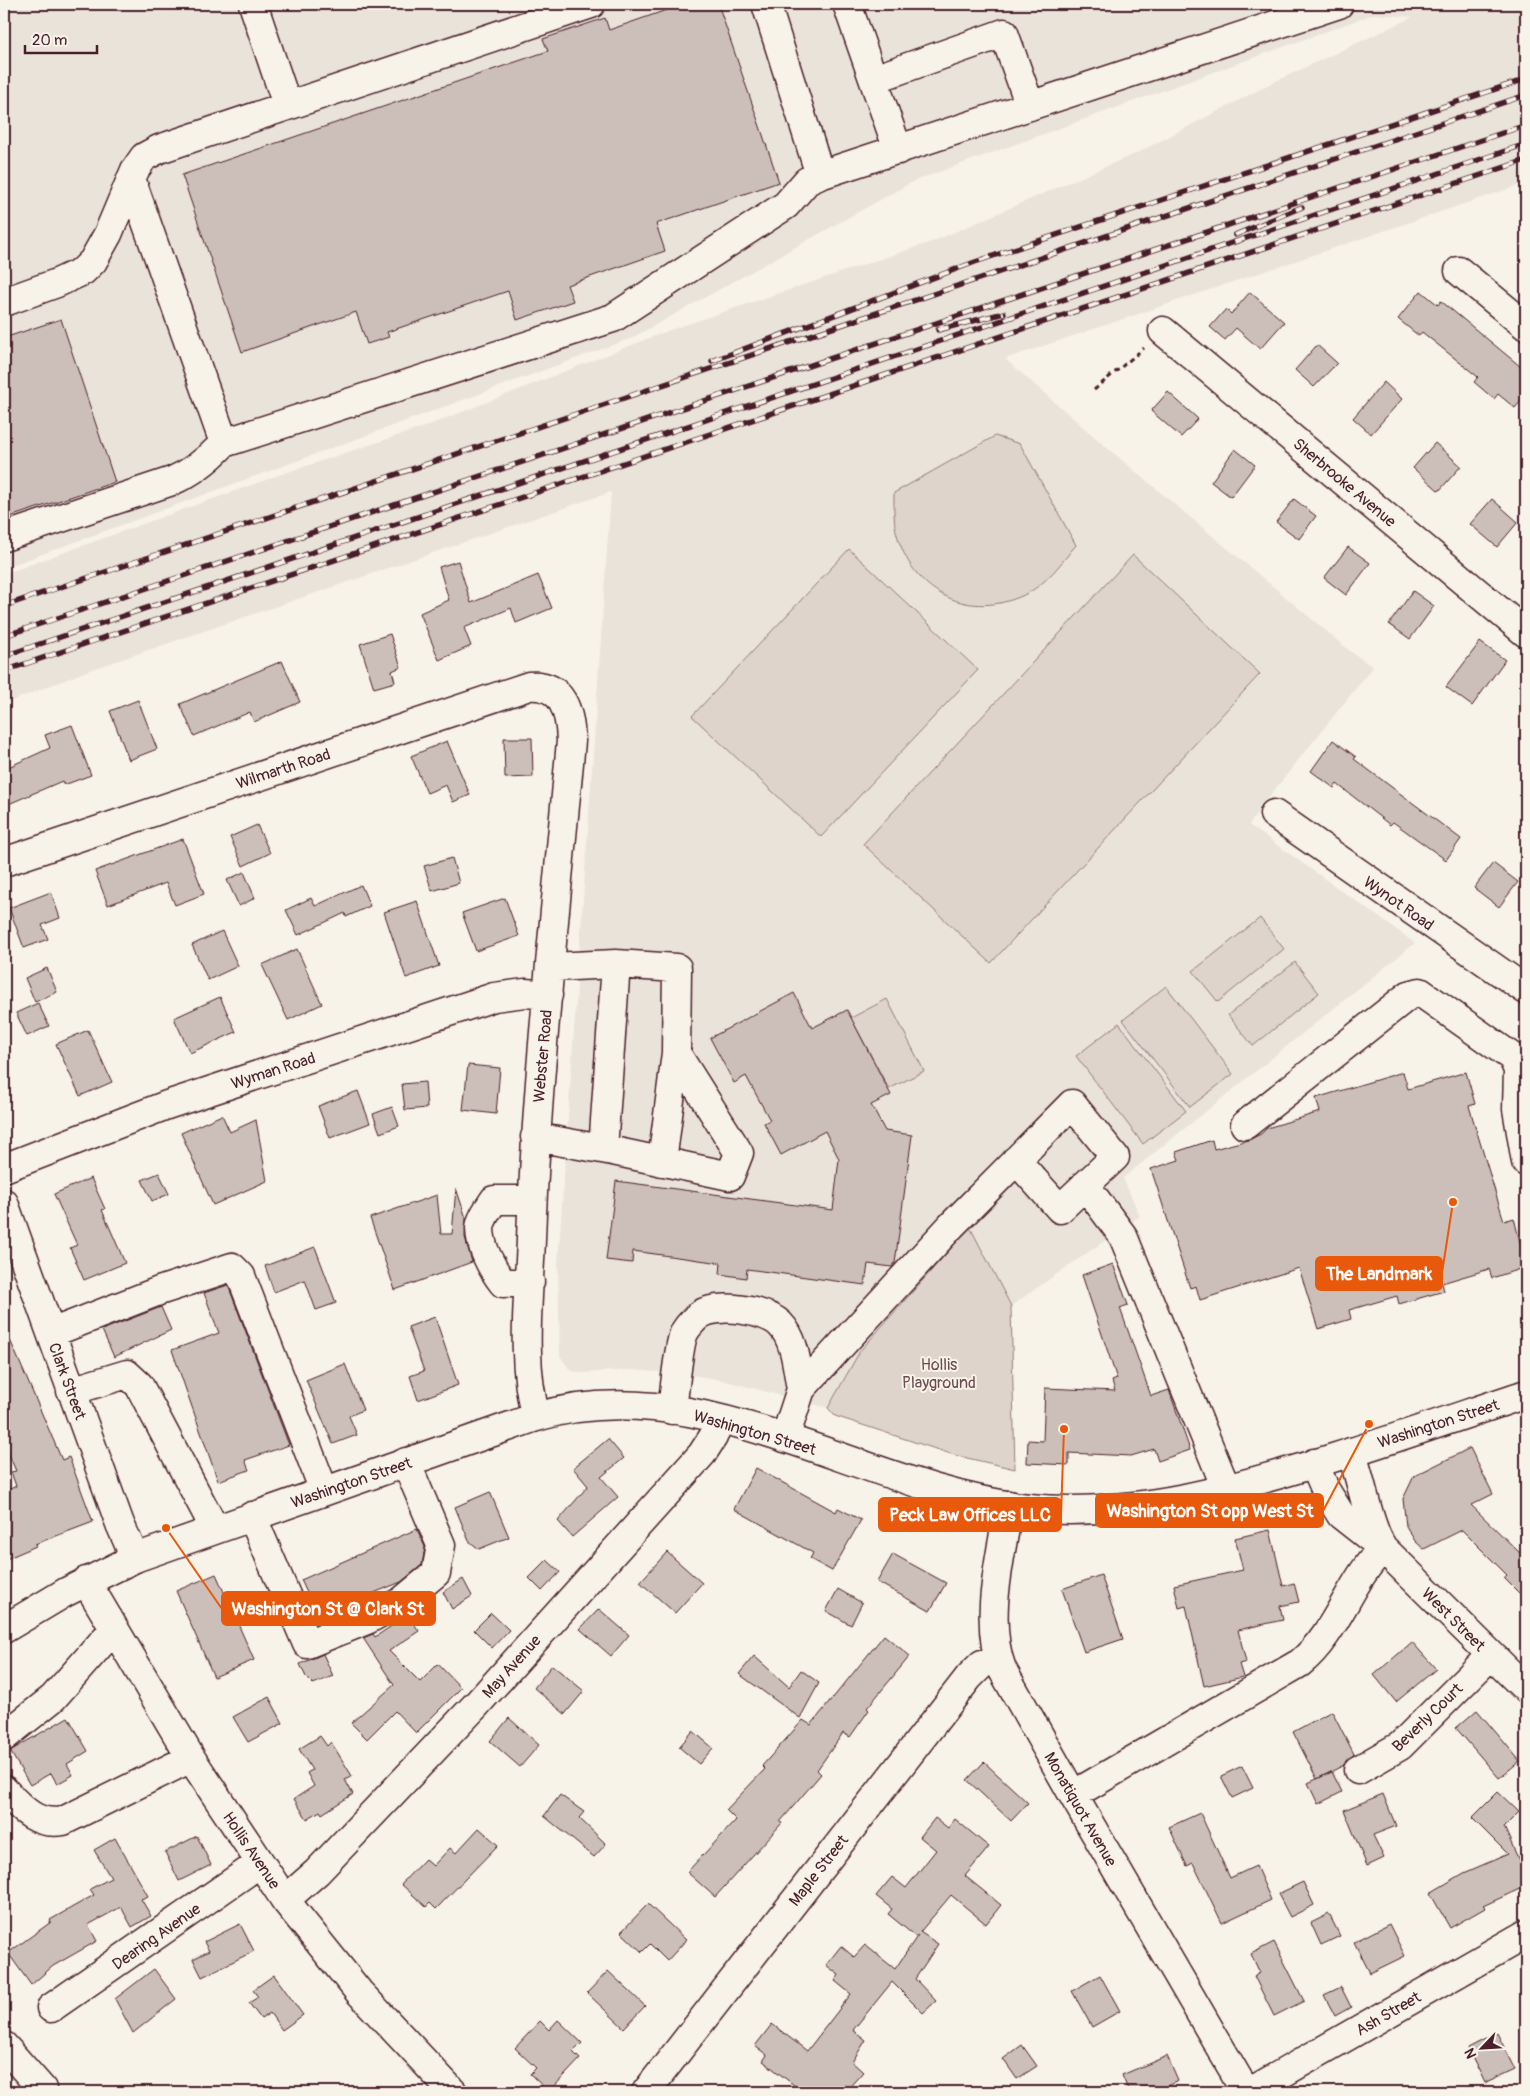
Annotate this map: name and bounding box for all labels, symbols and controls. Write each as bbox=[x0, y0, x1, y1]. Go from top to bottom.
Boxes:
scale bar bbox=[25, 22, 98, 54]
text: 20 m bbox=[32, 31, 67, 50]
street label: Sherbrooke Avenue bbox=[1289, 434, 1400, 532]
street label: Wilmarth Road bbox=[233, 744, 333, 794]
street label: Wynot Road bbox=[1359, 872, 1438, 935]
street label: Webster Road bbox=[529, 1009, 557, 1103]
street label: Wyman Road bbox=[229, 1048, 318, 1094]
callout: The Landmark bbox=[1316, 1257, 1442, 1290]
text: The Landmark bbox=[1325, 1263, 1433, 1286]
street label: Clark Street bbox=[44, 1340, 90, 1423]
park label: Hollis Playground bbox=[902, 1355, 976, 1393]
street label: Washington Street bbox=[1375, 1395, 1502, 1453]
street label: Washington Street bbox=[691, 1406, 819, 1460]
street label: Washington Street bbox=[288, 1453, 415, 1513]
callout: Washington St opp West St bbox=[1096, 1494, 1323, 1527]
callout: Peck Law Offices LLC bbox=[879, 1498, 1061, 1531]
text: Washington St opp West St bbox=[1106, 1500, 1314, 1523]
text: Peck Law Offices LLC bbox=[889, 1504, 1051, 1527]
street label: West Street bbox=[1417, 1584, 1490, 1656]
callout: Washington St @ Clark St bbox=[222, 1592, 435, 1625]
text: Washington St @ Clark St bbox=[232, 1598, 425, 1621]
street label: May Avenue bbox=[478, 1631, 545, 1703]
street label: Beverly Court bbox=[1388, 1679, 1468, 1756]
street label: Monatiquot Avenue bbox=[1039, 1749, 1121, 1870]
street label: Hollis Avenue bbox=[218, 1808, 284, 1893]
street label: Maple Street bbox=[785, 1831, 853, 1910]
street label: Dearing Avenue bbox=[108, 1899, 205, 1975]
street label: Ash Street bbox=[1352, 1987, 1425, 2041]
north arrow bbox=[1458, 2024, 1508, 2074]
text: N bbox=[1461, 2045, 1480, 2061]

